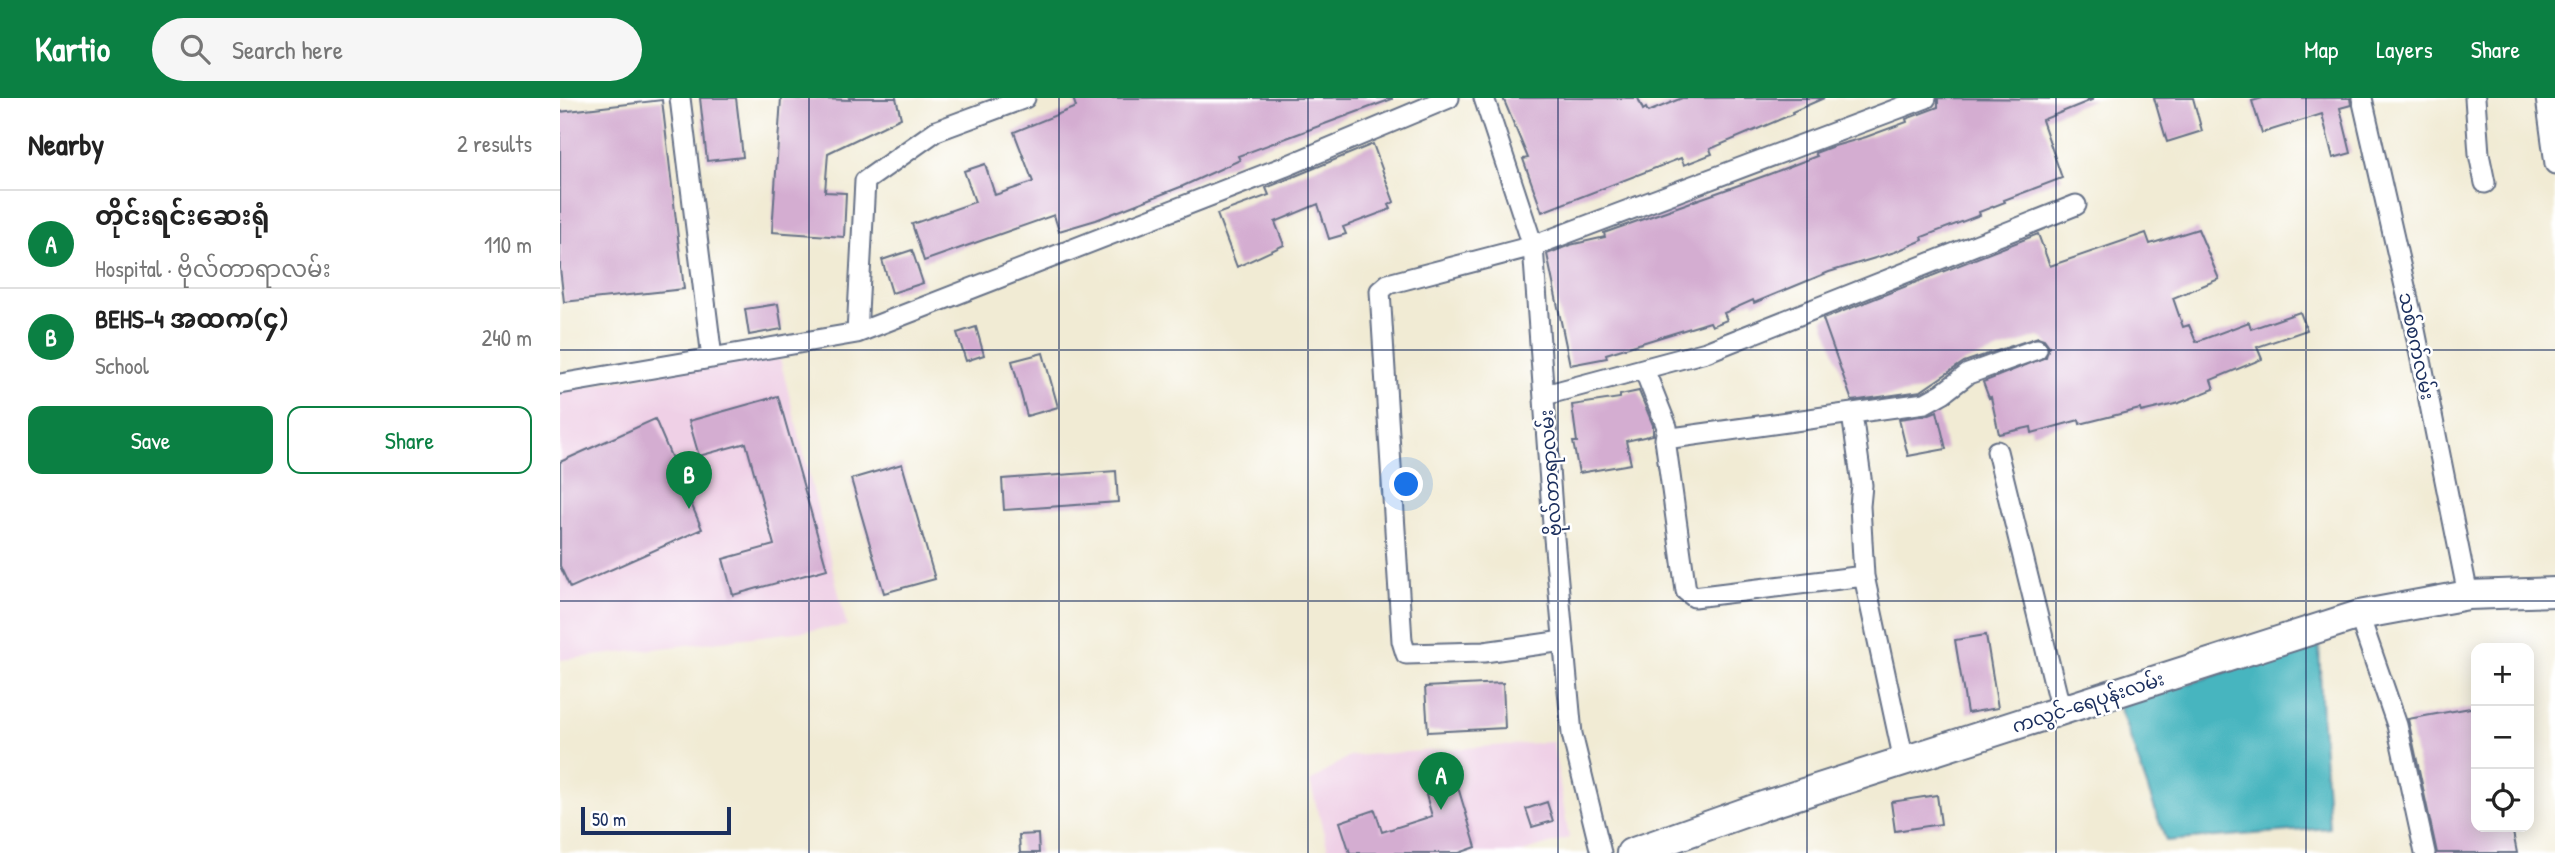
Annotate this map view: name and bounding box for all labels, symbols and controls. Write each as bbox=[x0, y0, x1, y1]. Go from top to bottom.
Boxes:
search box bbox=[152, 18, 642, 81]
text: Kartio bbox=[35, 27, 110, 71]
icon: search bbox=[176, 30, 214, 68]
text: Search here bbox=[232, 32, 343, 67]
text: Map bbox=[2304, 33, 2338, 65]
text: Layers bbox=[2376, 33, 2433, 65]
text: Share bbox=[2471, 33, 2520, 65]
text: Nearby bbox=[28, 124, 104, 164]
text: 2 results bbox=[457, 128, 532, 159]
text: တိုင်းရင်းဆေးရုံ bbox=[95, 198, 270, 233]
text: A bbox=[45, 229, 57, 260]
text: 110 m bbox=[484, 229, 532, 260]
text: Hospital · ဗိုလ်တာရာလမ်း bbox=[95, 253, 331, 284]
street label: သစ်စက်လမ်း bbox=[2393, 290, 2442, 402]
text: BEHS-4 အထက(၄) bbox=[95, 301, 289, 336]
text: B bbox=[45, 322, 57, 353]
text: 240 m bbox=[481, 322, 532, 353]
text: School bbox=[95, 350, 149, 381]
button: Save bbox=[28, 406, 273, 474]
button: Share bbox=[287, 406, 532, 474]
street label: ဗိုလ်တာရာလမ်း bbox=[1532, 409, 1571, 537]
pin: B bbox=[666, 451, 712, 509]
your location bbox=[1389, 467, 1423, 501]
map controls bbox=[2471, 643, 2534, 832]
button: + bbox=[2471, 643, 2534, 706]
street label: ကလွင်-ရေပုန်းလမ်း bbox=[2008, 664, 2169, 743]
button: − bbox=[2471, 706, 2534, 769]
pin: A bbox=[1418, 752, 1464, 810]
button: locate bbox=[2471, 769, 2534, 832]
scale bar bbox=[581, 804, 732, 836]
text: 50 m bbox=[592, 806, 626, 832]

